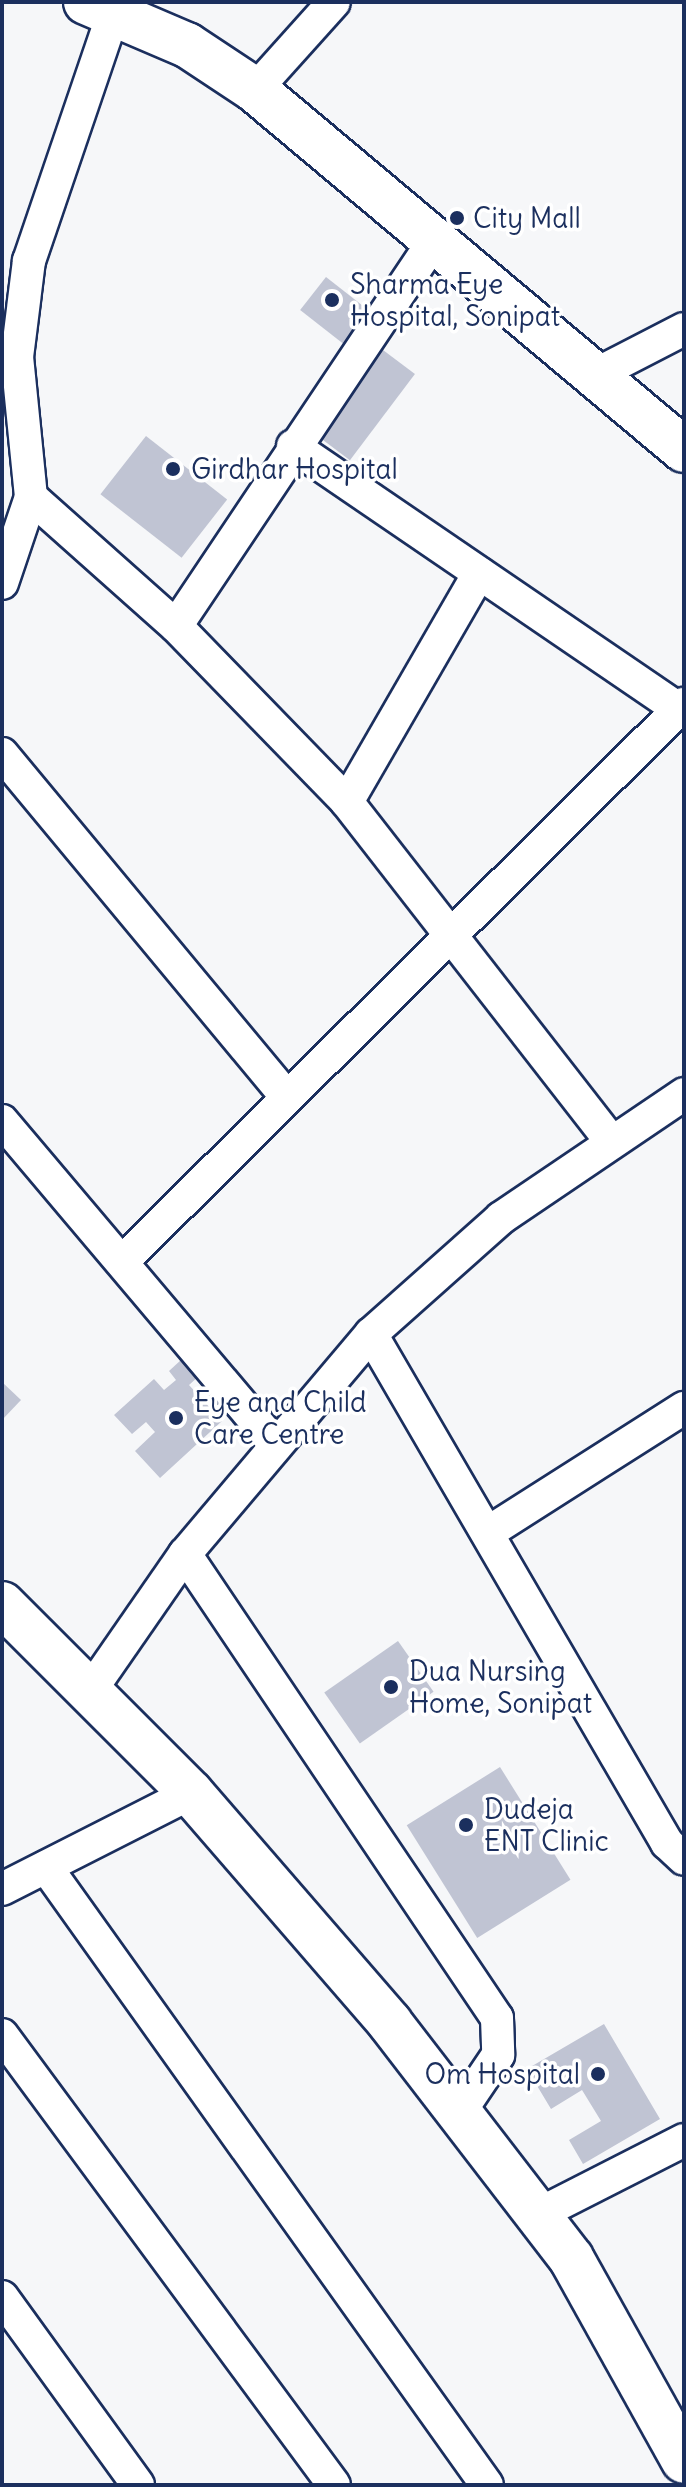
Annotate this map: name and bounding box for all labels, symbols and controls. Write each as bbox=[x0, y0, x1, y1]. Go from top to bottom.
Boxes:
place label: City Mall bbox=[473, 201, 581, 235]
marker: City Mall bbox=[448, 209, 466, 227]
place label: Sharma Eye Hospital, Sonipat bbox=[350, 267, 560, 333]
marker: Sharma Eye Hospital, Sonipat bbox=[321, 289, 343, 311]
place label: Girdhar Hospital bbox=[191, 452, 398, 486]
marker: Girdhar Hospital bbox=[162, 458, 184, 480]
place label: Eye and Child Care Centre bbox=[194, 1385, 367, 1451]
marker: Eye and Child Care Centre bbox=[165, 1407, 187, 1429]
place label: Dua Nursing Home, Sonipat bbox=[409, 1654, 592, 1720]
marker: Dua Nursing Home, Sonipat bbox=[380, 1676, 402, 1698]
place label: Dudeja ENT Clinic bbox=[484, 1792, 609, 1858]
marker: Dudeja ENT Clinic bbox=[455, 1814, 477, 1836]
place label: Om Hospital bbox=[425, 2057, 580, 2091]
marker: Om Hospital bbox=[587, 2063, 609, 2085]

